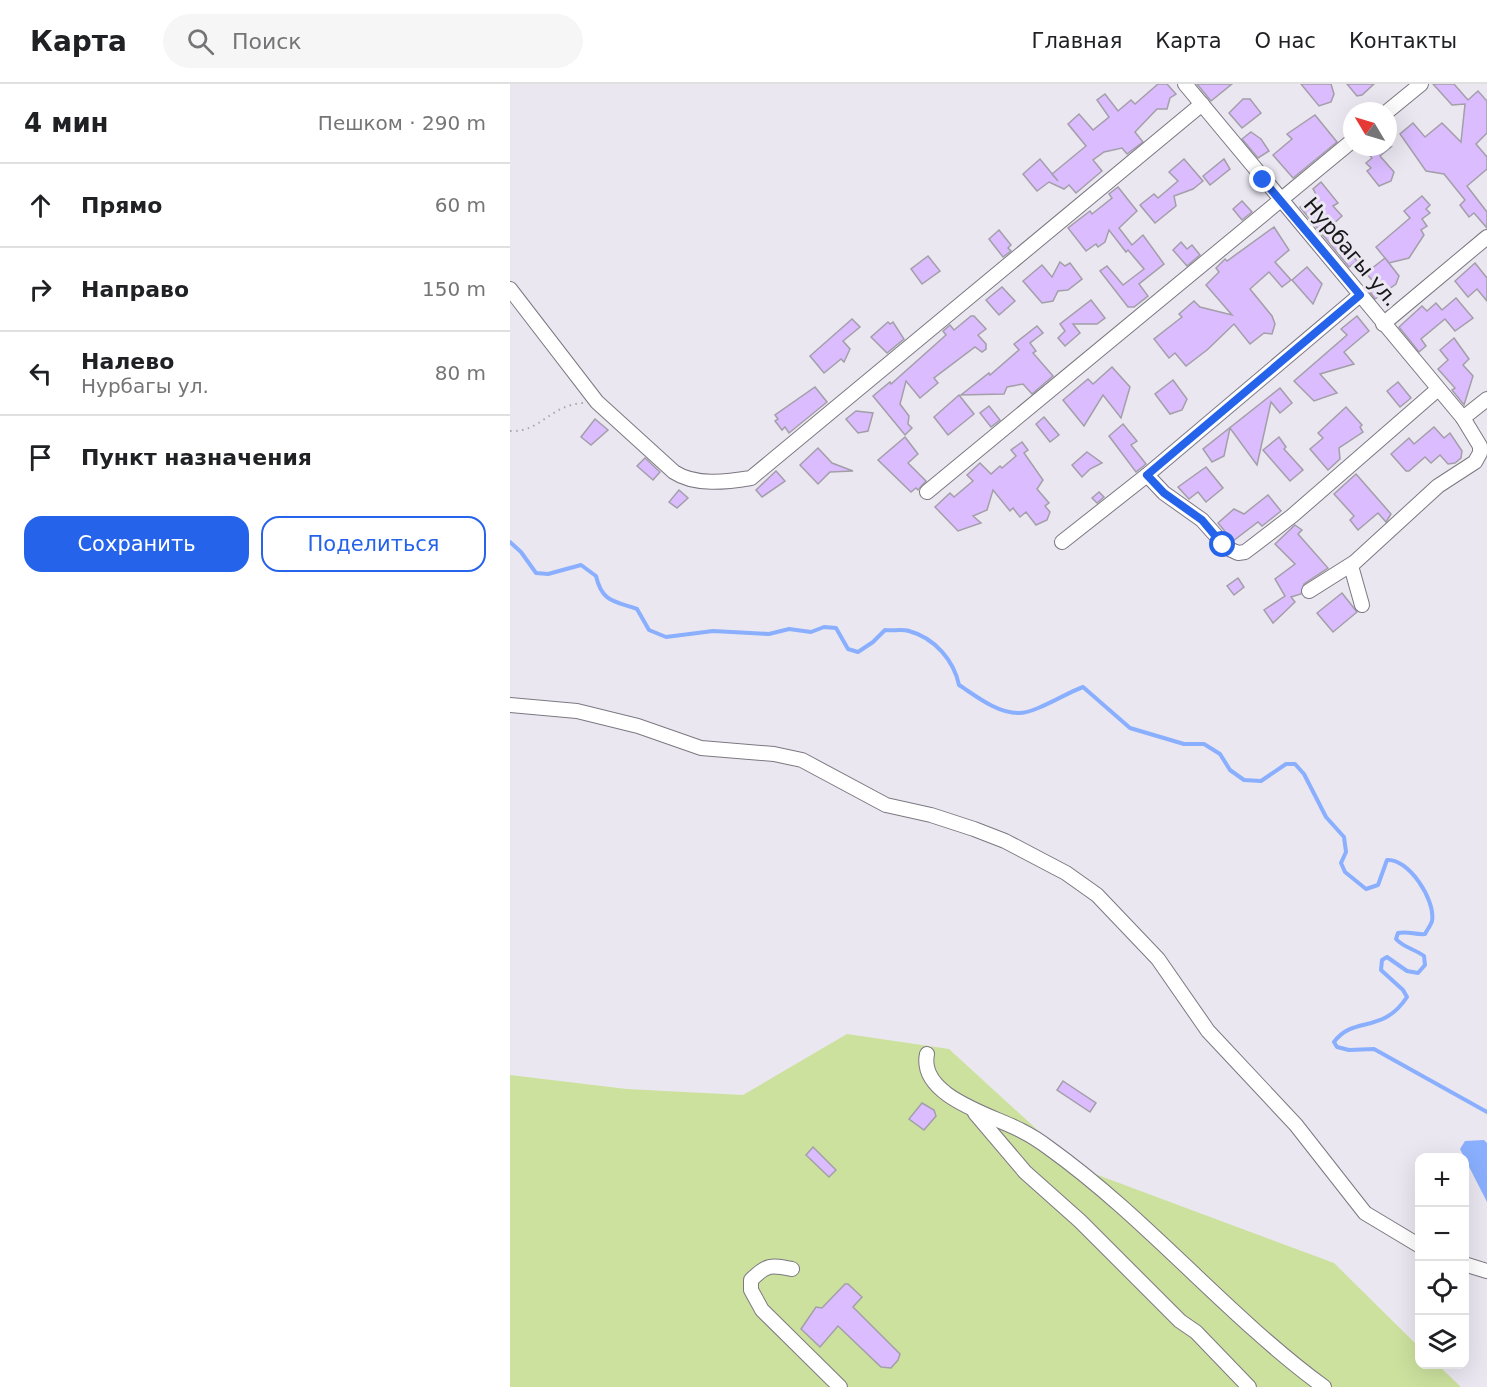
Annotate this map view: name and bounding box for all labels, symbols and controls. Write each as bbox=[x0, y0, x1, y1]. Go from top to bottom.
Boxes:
search box bbox=[163, 14, 583, 68]
text: Карта bbox=[30, 25, 127, 58]
icon: search bbox=[184, 25, 217, 58]
text: Поиск bbox=[232, 29, 302, 54]
text: Главная bbox=[1032, 29, 1122, 53]
text: Карта bbox=[1155, 29, 1222, 53]
text: О нас bbox=[1255, 29, 1316, 53]
text: Контакты bbox=[1349, 29, 1457, 53]
north arrow bbox=[1343, 102, 1397, 156]
text: 4 мин bbox=[24, 108, 109, 138]
text: Пешком · 290 m bbox=[318, 111, 486, 135]
route end bbox=[1249, 166, 1275, 192]
icon: ahead bbox=[24, 189, 57, 222]
text: Прямо bbox=[81, 193, 162, 218]
text: 60 m bbox=[435, 193, 486, 217]
street label: Нурбагы ул. bbox=[1299, 193, 1403, 311]
icon: right bbox=[24, 273, 57, 306]
text: Направо bbox=[81, 277, 189, 302]
text: 150 m bbox=[422, 277, 486, 301]
text: Налево bbox=[81, 349, 174, 374]
icon: left bbox=[24, 357, 57, 390]
text: 80 m bbox=[435, 361, 486, 385]
text: Нурбагы ул. bbox=[81, 374, 209, 398]
icon: arrive bbox=[24, 441, 57, 474]
text: Пункт назначения bbox=[81, 445, 312, 470]
button: Сохранить bbox=[24, 516, 249, 572]
button: Поделиться bbox=[261, 516, 486, 572]
route start bbox=[1209, 531, 1235, 557]
map controls bbox=[1415, 1153, 1469, 1369]
button: + bbox=[1415, 1153, 1469, 1207]
button: − bbox=[1415, 1207, 1469, 1261]
button: locate bbox=[1415, 1261, 1469, 1315]
button: layers bbox=[1415, 1315, 1469, 1369]

